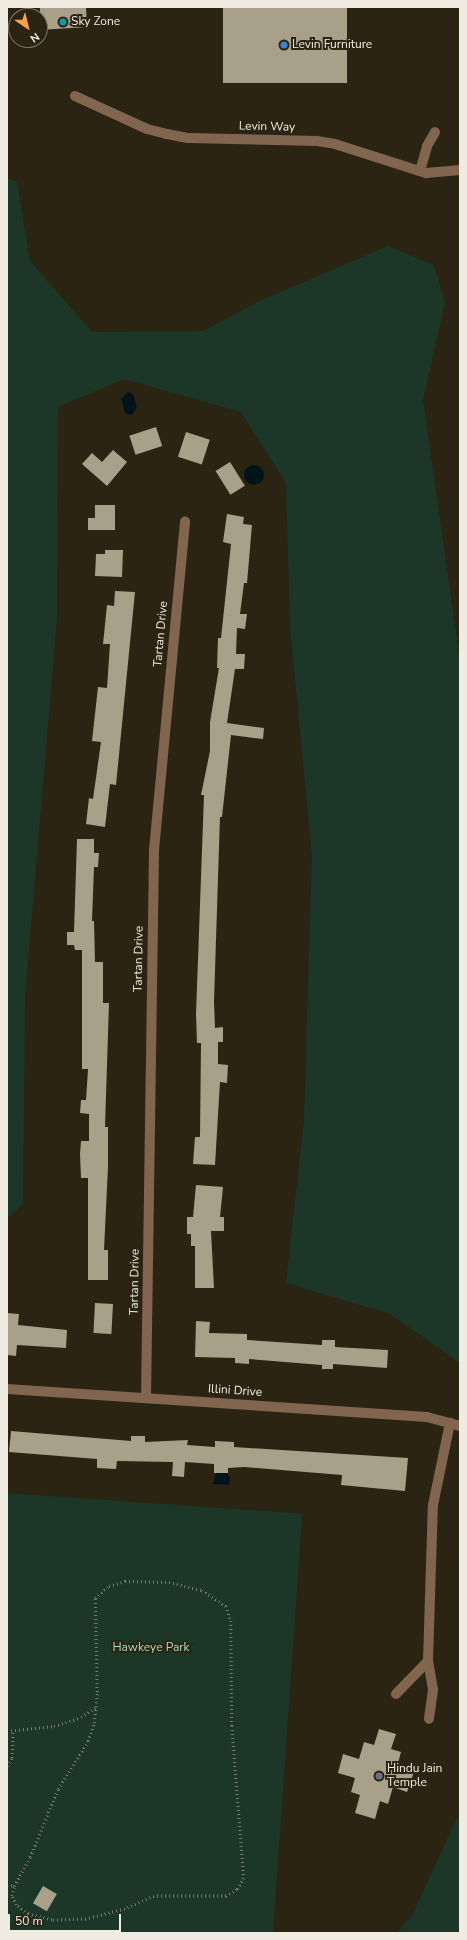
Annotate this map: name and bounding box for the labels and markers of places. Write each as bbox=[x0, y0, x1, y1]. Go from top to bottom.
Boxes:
place label: Sky Zone bbox=[71, 15, 120, 29]
marker: Sky Zone bbox=[58, 17, 68, 27]
place label: Levin Furniture bbox=[292, 38, 372, 52]
marker: Levin Furniture bbox=[279, 40, 289, 50]
place label: Hindu Jain Temple bbox=[387, 1762, 442, 1790]
marker: Hindu Jain Temple bbox=[374, 1771, 384, 1781]

